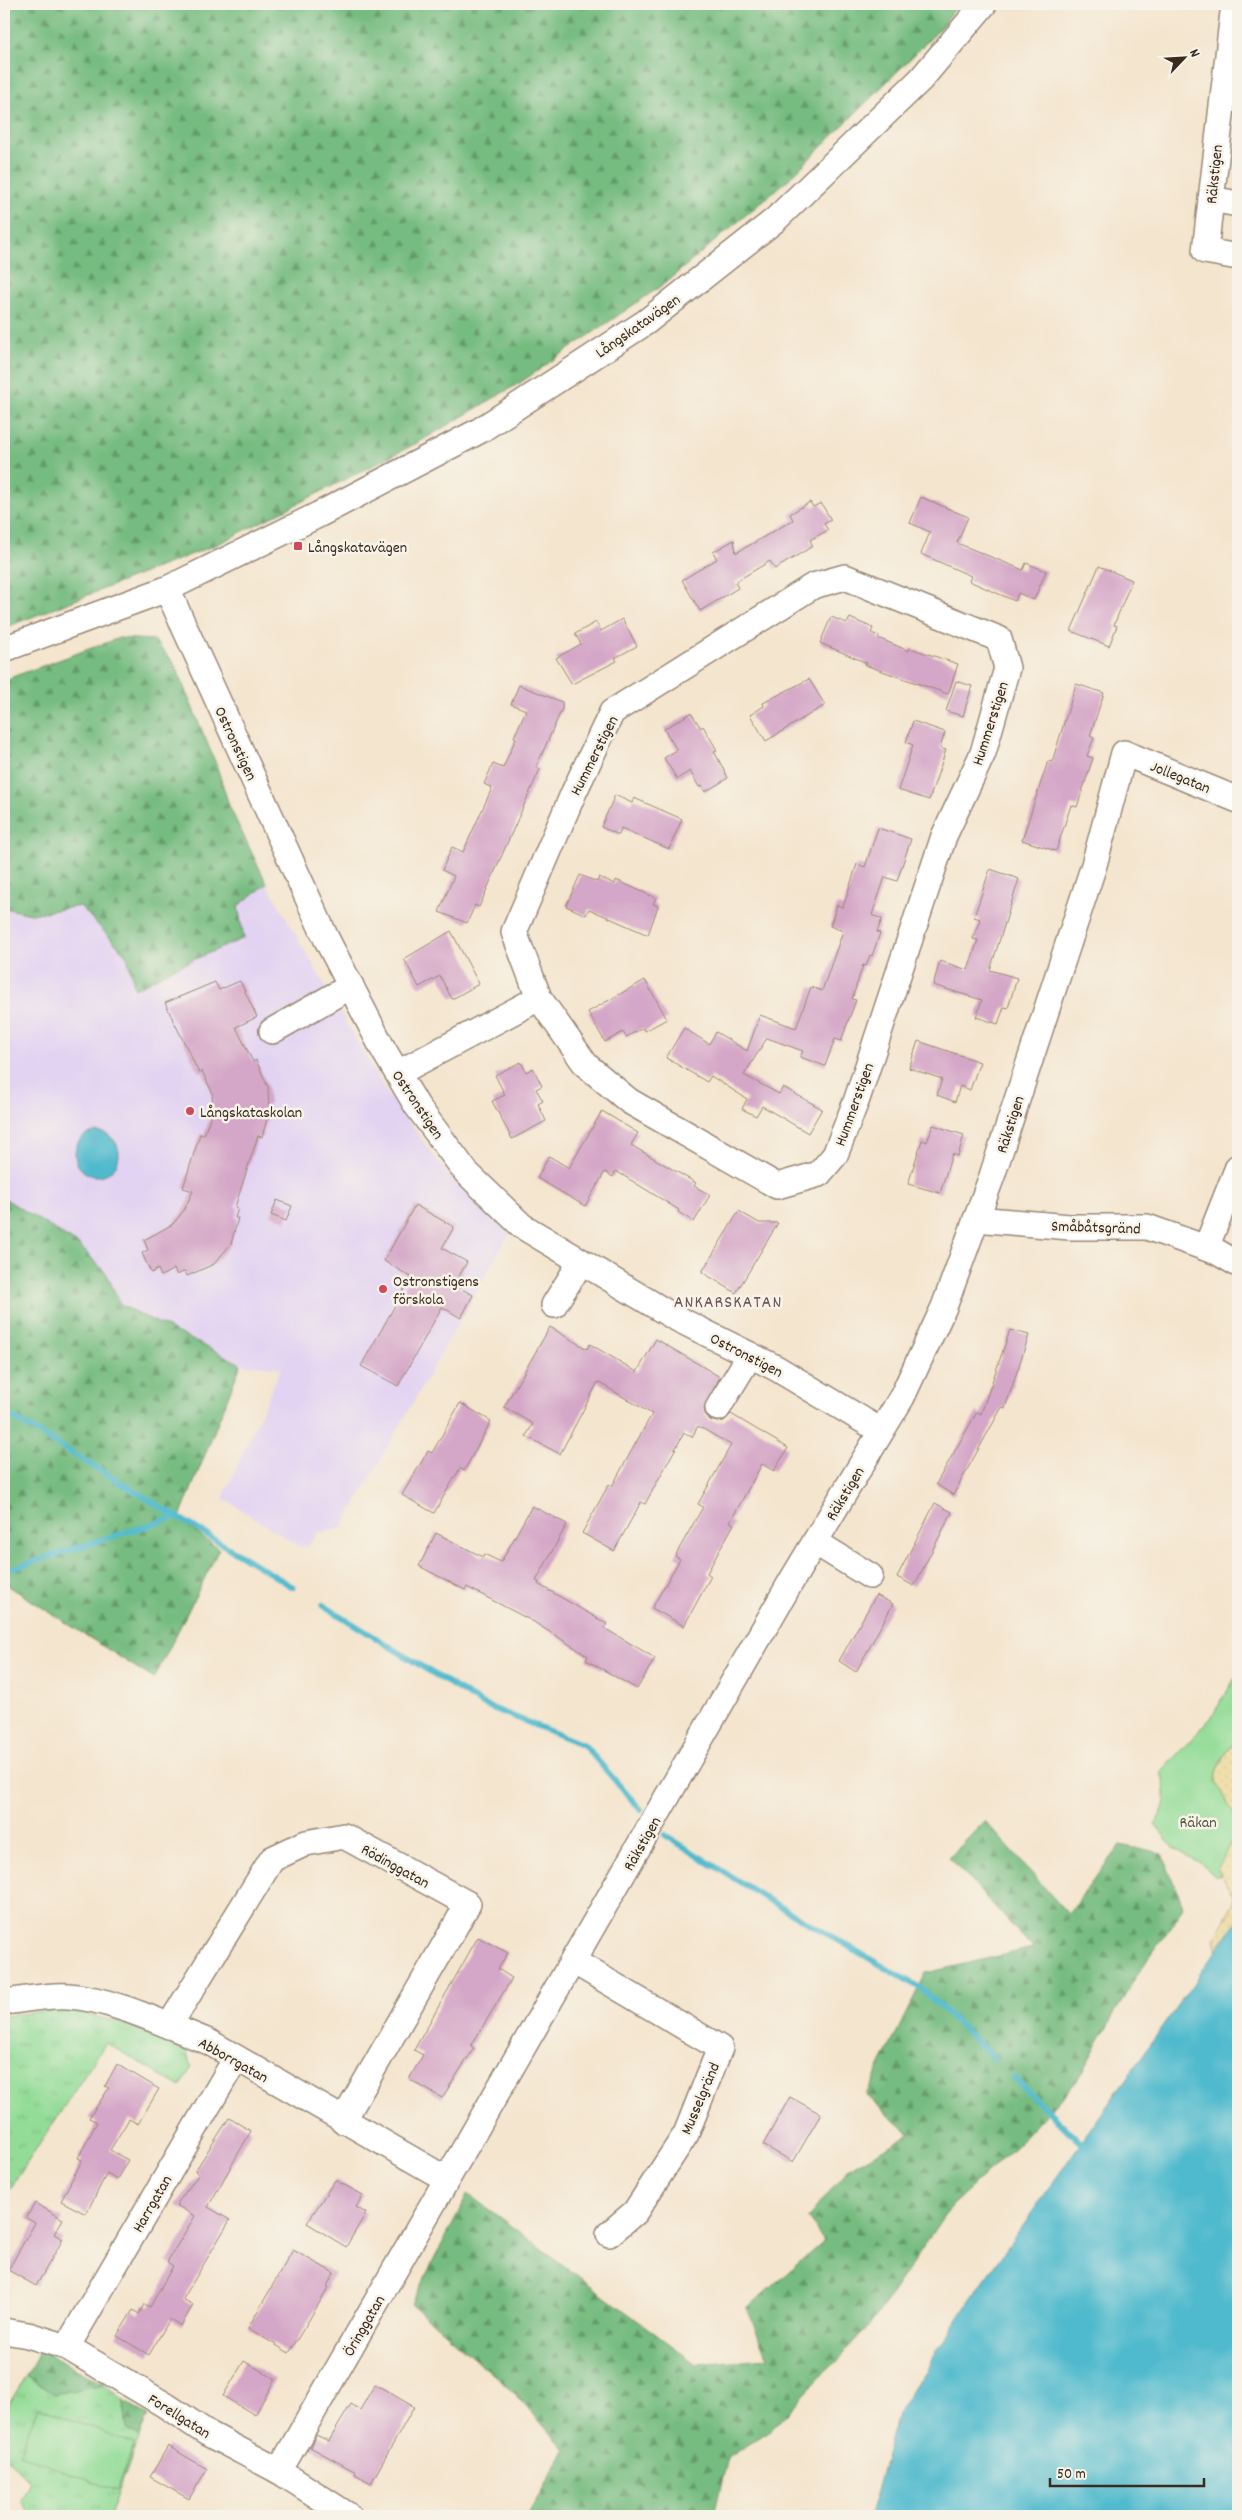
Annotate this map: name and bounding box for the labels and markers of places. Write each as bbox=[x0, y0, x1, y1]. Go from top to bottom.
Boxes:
place label: Långskatavägen bbox=[308, 537, 407, 560]
marker: Långskatavägen bbox=[292, 540, 304, 552]
place label: Långskataskolan bbox=[200, 1102, 302, 1125]
marker: Långskataskolan bbox=[184, 1105, 196, 1117]
place label: Ostronstigens förskola bbox=[393, 1271, 479, 1312]
marker: Ostronstigens förskola bbox=[377, 1283, 389, 1295]

